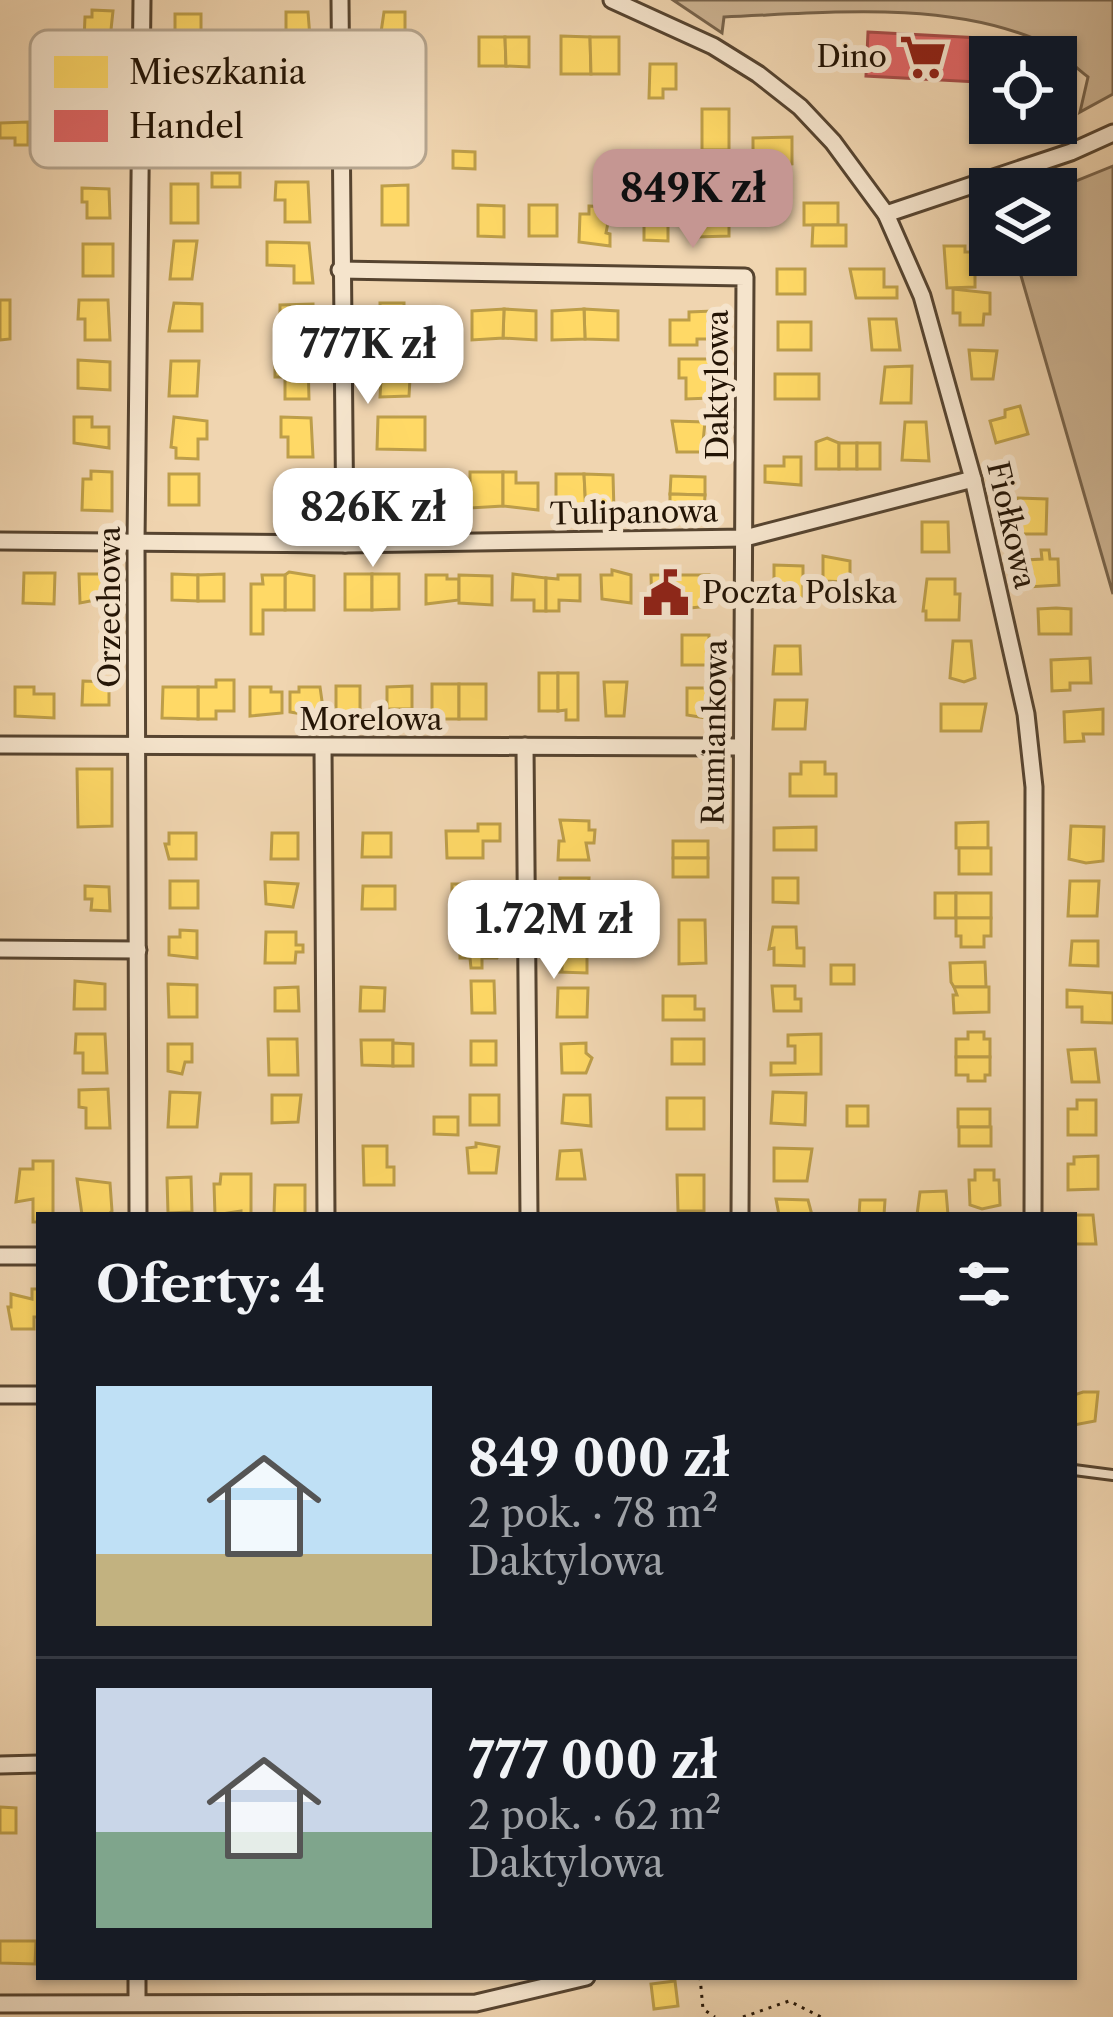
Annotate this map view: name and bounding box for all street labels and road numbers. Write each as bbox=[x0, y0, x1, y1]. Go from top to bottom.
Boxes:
street label: Daktylowa bbox=[699, 309, 736, 460]
street label: Fiołkowa bbox=[979, 458, 1044, 592]
street label: Tulipanowa bbox=[549, 493, 719, 532]
street label: Orzechowa bbox=[91, 526, 128, 688]
street label: Rumiankowa bbox=[694, 639, 735, 825]
street label: Morelowa bbox=[299, 701, 443, 738]

